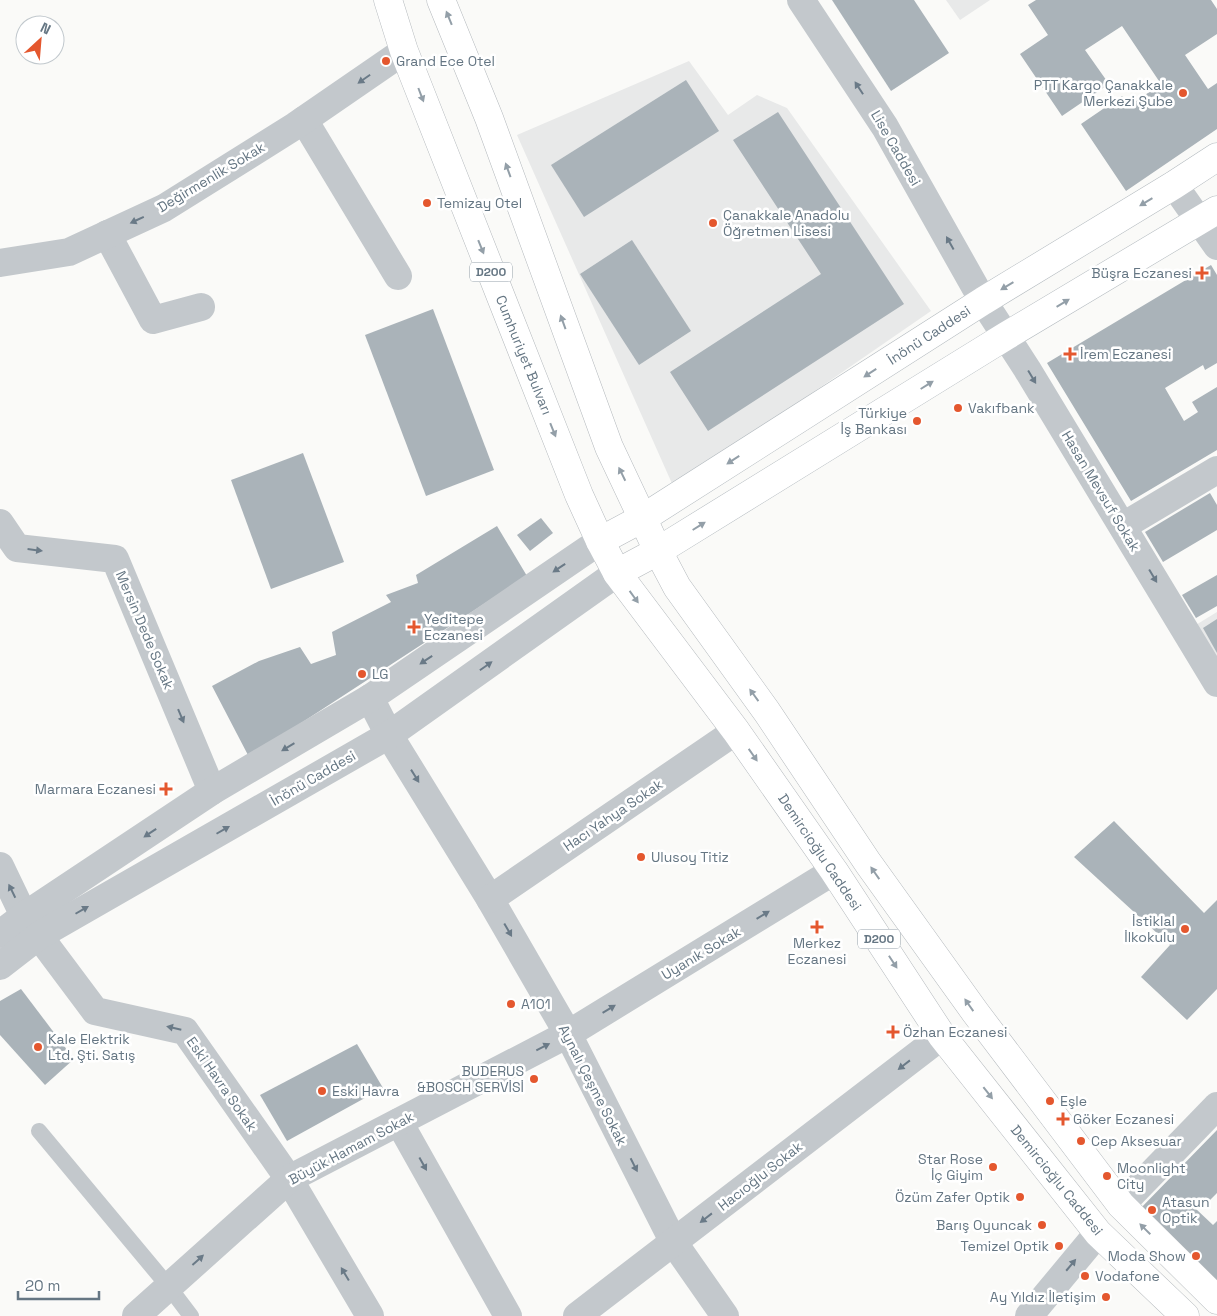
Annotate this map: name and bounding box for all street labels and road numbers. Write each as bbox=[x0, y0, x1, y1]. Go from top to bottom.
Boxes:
street label: Lise Caddesi bbox=[867, 107, 925, 189]
street label: Değirmenlik Sokak bbox=[154, 138, 268, 216]
road number: D200 bbox=[470, 262, 512, 282]
street label: Cumhuriyet Bulvarı bbox=[492, 293, 556, 417]
street label: İnönü Caddesi bbox=[884, 302, 974, 368]
street label: Hasan Mevsuf Sokak bbox=[1058, 427, 1145, 555]
street label: Mersin Dede Sokak bbox=[112, 568, 178, 692]
street label: İnönü Caddesi bbox=[267, 746, 359, 810]
street label: Hacı Yahya Sokak bbox=[560, 775, 667, 855]
street label: Demircioğlu Caddesi bbox=[774, 790, 866, 914]
street label: Uyanık Sokak bbox=[658, 922, 744, 984]
road number: D200 bbox=[858, 930, 900, 949]
street label: Aynalı Çeşme Sokak bbox=[555, 1022, 631, 1149]
street label: Eski Havra Sokak bbox=[183, 1033, 261, 1135]
street label: Büyük Hamam Sokak bbox=[285, 1107, 417, 1189]
street label: Demircioğlu Caddesi bbox=[1007, 1121, 1107, 1239]
street label: Hacıoğlu Sokak bbox=[714, 1137, 806, 1215]

